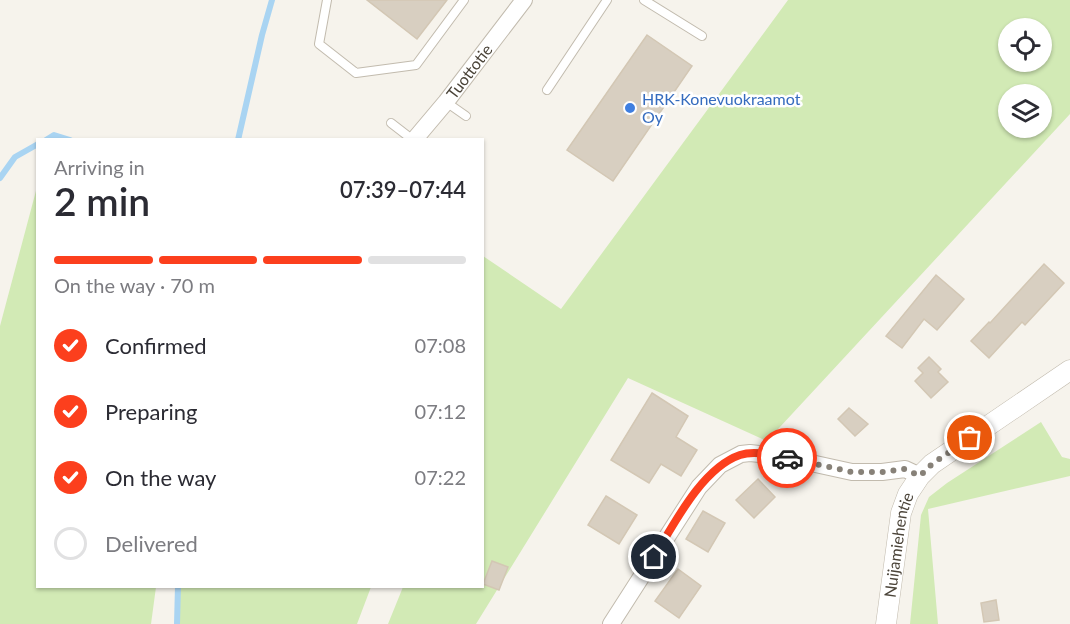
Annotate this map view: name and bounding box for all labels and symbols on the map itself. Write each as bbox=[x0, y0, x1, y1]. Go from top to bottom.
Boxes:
street label: Tuottotie bbox=[442, 40, 496, 102]
place label: HRK-Konevuokraamot Oy bbox=[642, 89, 801, 126]
marker: HRK-Konevuokraamot Oy bbox=[623, 101, 637, 115]
pin bbox=[944, 412, 995, 463]
courier bbox=[757, 428, 817, 488]
street label: Nuijamiehentie bbox=[880, 490, 917, 599]
pin bbox=[628, 531, 679, 582]

